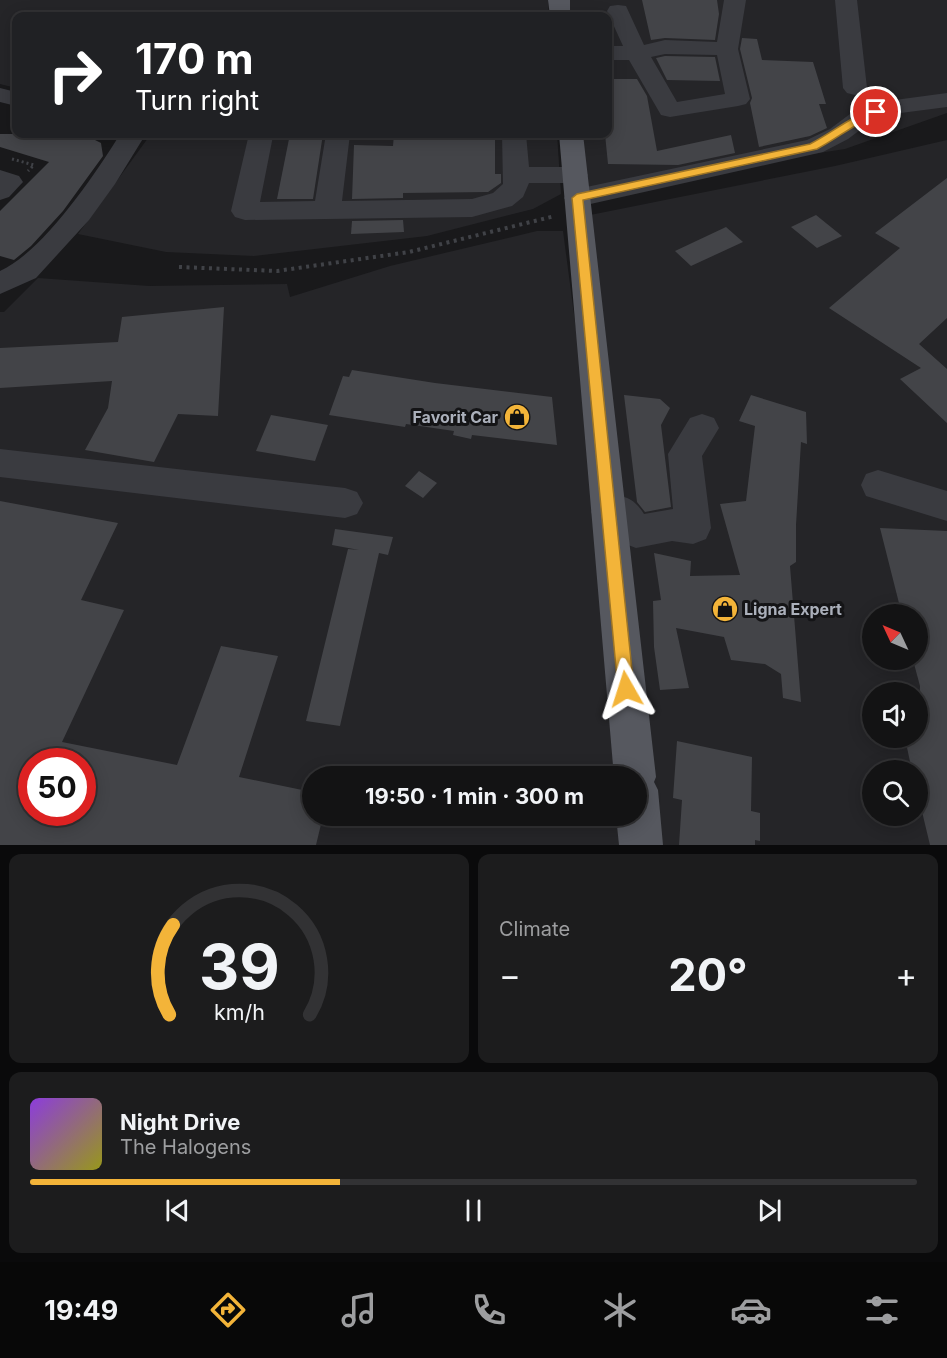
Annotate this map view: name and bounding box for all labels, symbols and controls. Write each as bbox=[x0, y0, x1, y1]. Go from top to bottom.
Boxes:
text: 170 m bbox=[135, 33, 253, 84]
icon: right bbox=[36, 36, 114, 114]
text: Turn right bbox=[135, 84, 259, 117]
pin bbox=[850, 86, 901, 137]
icon: arrive bbox=[859, 95, 892, 128]
shop icon: Favorit Car bbox=[502, 402, 532, 432]
place label: Favorit Car bbox=[412, 407, 498, 427]
shop icon: Ligna Expert bbox=[710, 594, 740, 624]
place label: Ligna Expert bbox=[744, 599, 842, 619]
north arrow bbox=[862, 604, 928, 670]
map controls bbox=[862, 604, 928, 826]
position arrow bbox=[594, 657, 658, 721]
button: sound bbox=[862, 682, 928, 748]
speed limit sign: 50 bbox=[18, 748, 96, 826]
button: search bbox=[862, 760, 928, 826]
text: 19:50 · 1 min · 300 m bbox=[365, 783, 584, 809]
text: Climate bbox=[499, 917, 570, 941]
text: 39 bbox=[199, 929, 279, 1004]
text: 20° bbox=[668, 947, 748, 1002]
text: − bbox=[499, 955, 521, 995]
text: + bbox=[895, 955, 917, 995]
text: km/h bbox=[214, 1000, 264, 1026]
text: Night Drive bbox=[120, 1109, 240, 1135]
text: The Halogens bbox=[120, 1135, 251, 1159]
icon: previous bbox=[161, 1194, 194, 1227]
icon: pause bbox=[457, 1194, 490, 1227]
icon: next bbox=[753, 1194, 786, 1227]
icon: directions bbox=[207, 1289, 249, 1331]
icon: music bbox=[338, 1289, 380, 1331]
icon: phone bbox=[468, 1289, 510, 1331]
icon: climate bbox=[599, 1289, 641, 1331]
icon: car bbox=[730, 1289, 772, 1331]
icon: filters bbox=[861, 1289, 903, 1331]
text: 19:49 bbox=[44, 1294, 118, 1327]

